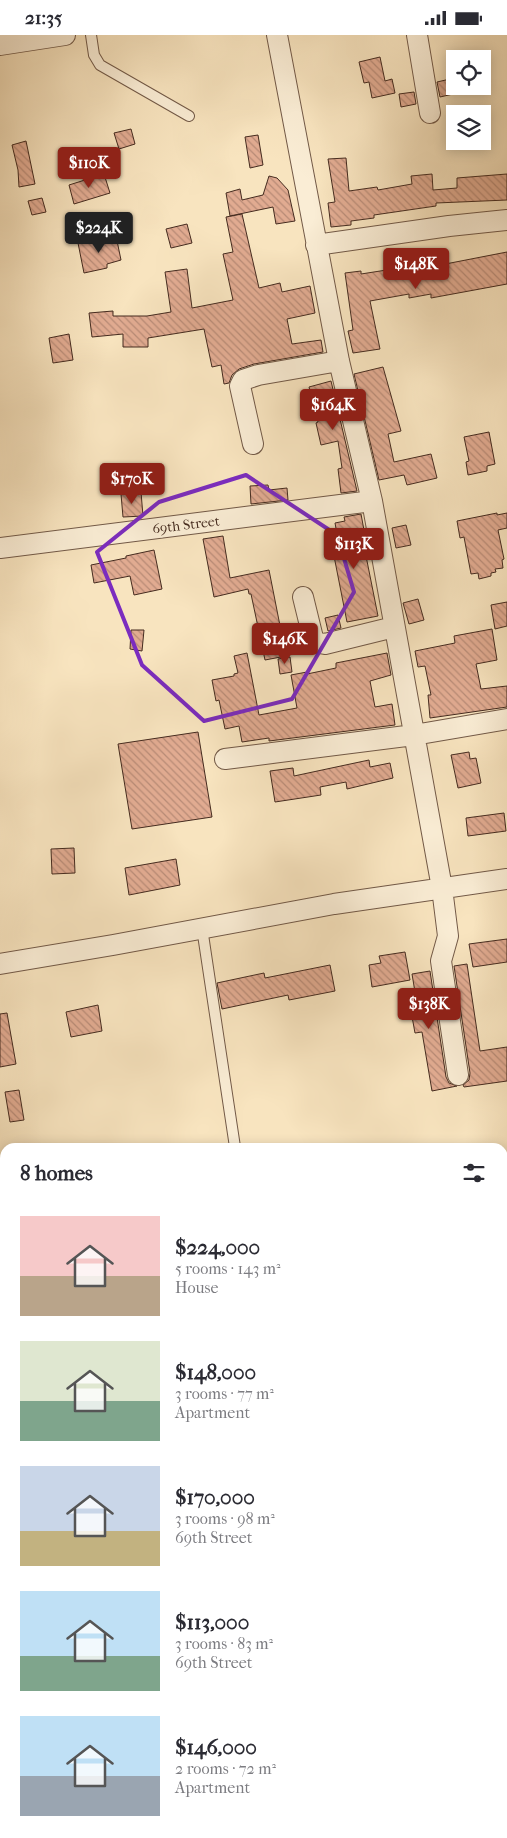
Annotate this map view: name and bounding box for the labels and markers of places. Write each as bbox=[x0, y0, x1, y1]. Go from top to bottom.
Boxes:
pin: $110K bbox=[54, 147, 124, 189]
pin: $224K bbox=[64, 211, 134, 254]
pin: $148K bbox=[381, 247, 451, 290]
pin: $164K bbox=[298, 389, 368, 431]
pin: $170K bbox=[97, 463, 167, 505]
pin: $113K bbox=[319, 527, 389, 570]
pin: $146K bbox=[250, 623, 320, 665]
pin: $138K bbox=[394, 987, 464, 1030]

